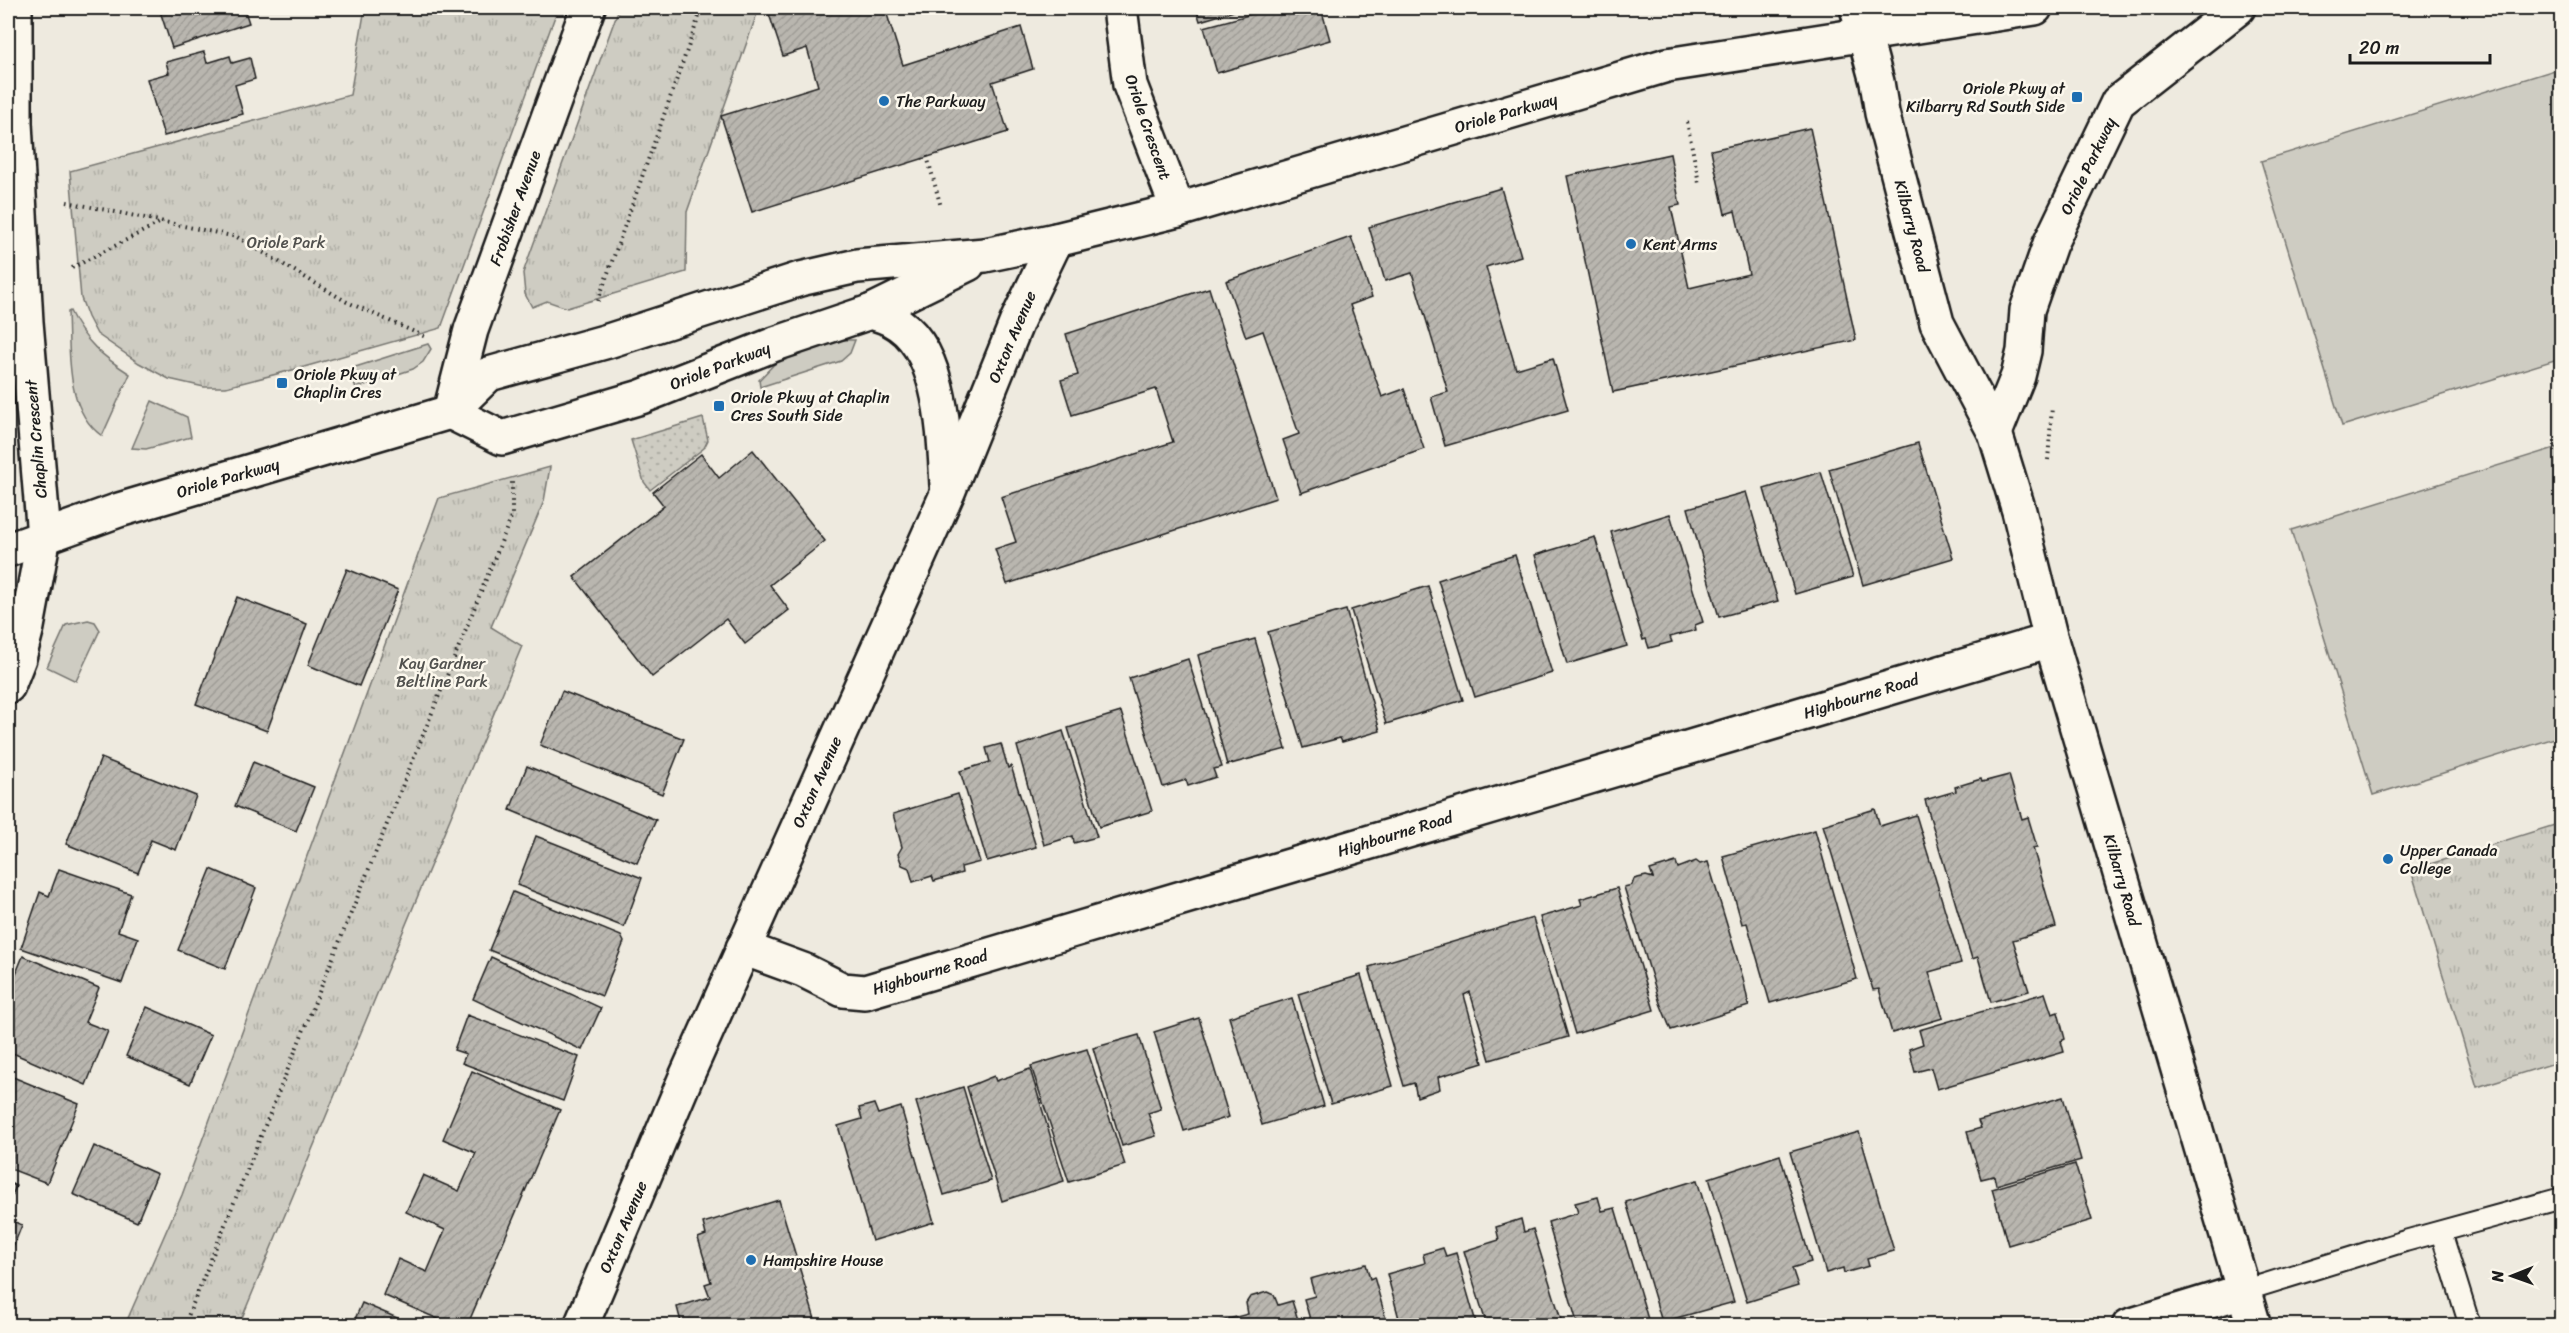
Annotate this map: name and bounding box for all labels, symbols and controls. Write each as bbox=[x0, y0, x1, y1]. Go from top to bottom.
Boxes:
scale bar bbox=[2350, 27, 2490, 65]
text: 20 m bbox=[2359, 32, 2399, 64]
street label: Oriole Crescent bbox=[1116, 70, 1180, 184]
place label: Oriole Pkwy at Kilbarry Rd South Side bbox=[1906, 74, 2066, 121]
street label: Oriole Parkway bbox=[1451, 84, 1562, 142]
place label: The Parkway bbox=[896, 87, 986, 116]
marker: Oriole Pkwy at Kilbarry Rd South Side bbox=[2070, 90, 2084, 104]
marker: The Parkway bbox=[877, 94, 891, 108]
street label: Oriole Parkway bbox=[2052, 111, 2125, 220]
street label: Frobisher Avenue bbox=[481, 146, 549, 270]
street label: Kilbarry Road bbox=[1886, 176, 1939, 277]
park label: Oriole Park bbox=[247, 228, 326, 257]
place label: Kent Arms bbox=[1643, 230, 1718, 259]
marker: Kent Arms bbox=[1624, 237, 1638, 251]
street label: Oxton Avenue bbox=[980, 286, 1044, 388]
street label: Oriole Parkway bbox=[665, 333, 775, 399]
place label: Oriole Pkwy at Chaplin Cres bbox=[294, 360, 397, 407]
marker: Oriole Pkwy at Chaplin Cres bbox=[275, 376, 289, 390]
street label: Chaplin Crescent bbox=[16, 378, 56, 499]
place label: Oriole Pkwy at Chaplin Cres South Side bbox=[731, 383, 890, 430]
marker: Oriole Pkwy at Chaplin Cres South Side bbox=[712, 399, 726, 413]
street label: Oriole Parkway bbox=[173, 449, 284, 507]
park label: Kay Gardner Beltline Park bbox=[396, 649, 488, 696]
street label: Highbourne Road bbox=[1800, 664, 1924, 727]
street label: Oxton Avenue bbox=[784, 731, 850, 833]
street label: Highbourne Road bbox=[1334, 802, 1458, 865]
street label: Kilbarry Road bbox=[2095, 830, 2149, 931]
place label: Upper Canada College bbox=[2400, 836, 2498, 883]
marker: Upper Canada College bbox=[2381, 852, 2395, 866]
street label: Highbourne Road bbox=[869, 940, 993, 1003]
street label: Oxton Avenue bbox=[591, 1176, 655, 1278]
place label: Hampshire House bbox=[763, 1246, 883, 1275]
north arrow bbox=[2482, 1246, 2542, 1306]
marker: Hampshire House bbox=[744, 1253, 758, 1267]
text: N bbox=[2483, 1270, 2512, 1283]

